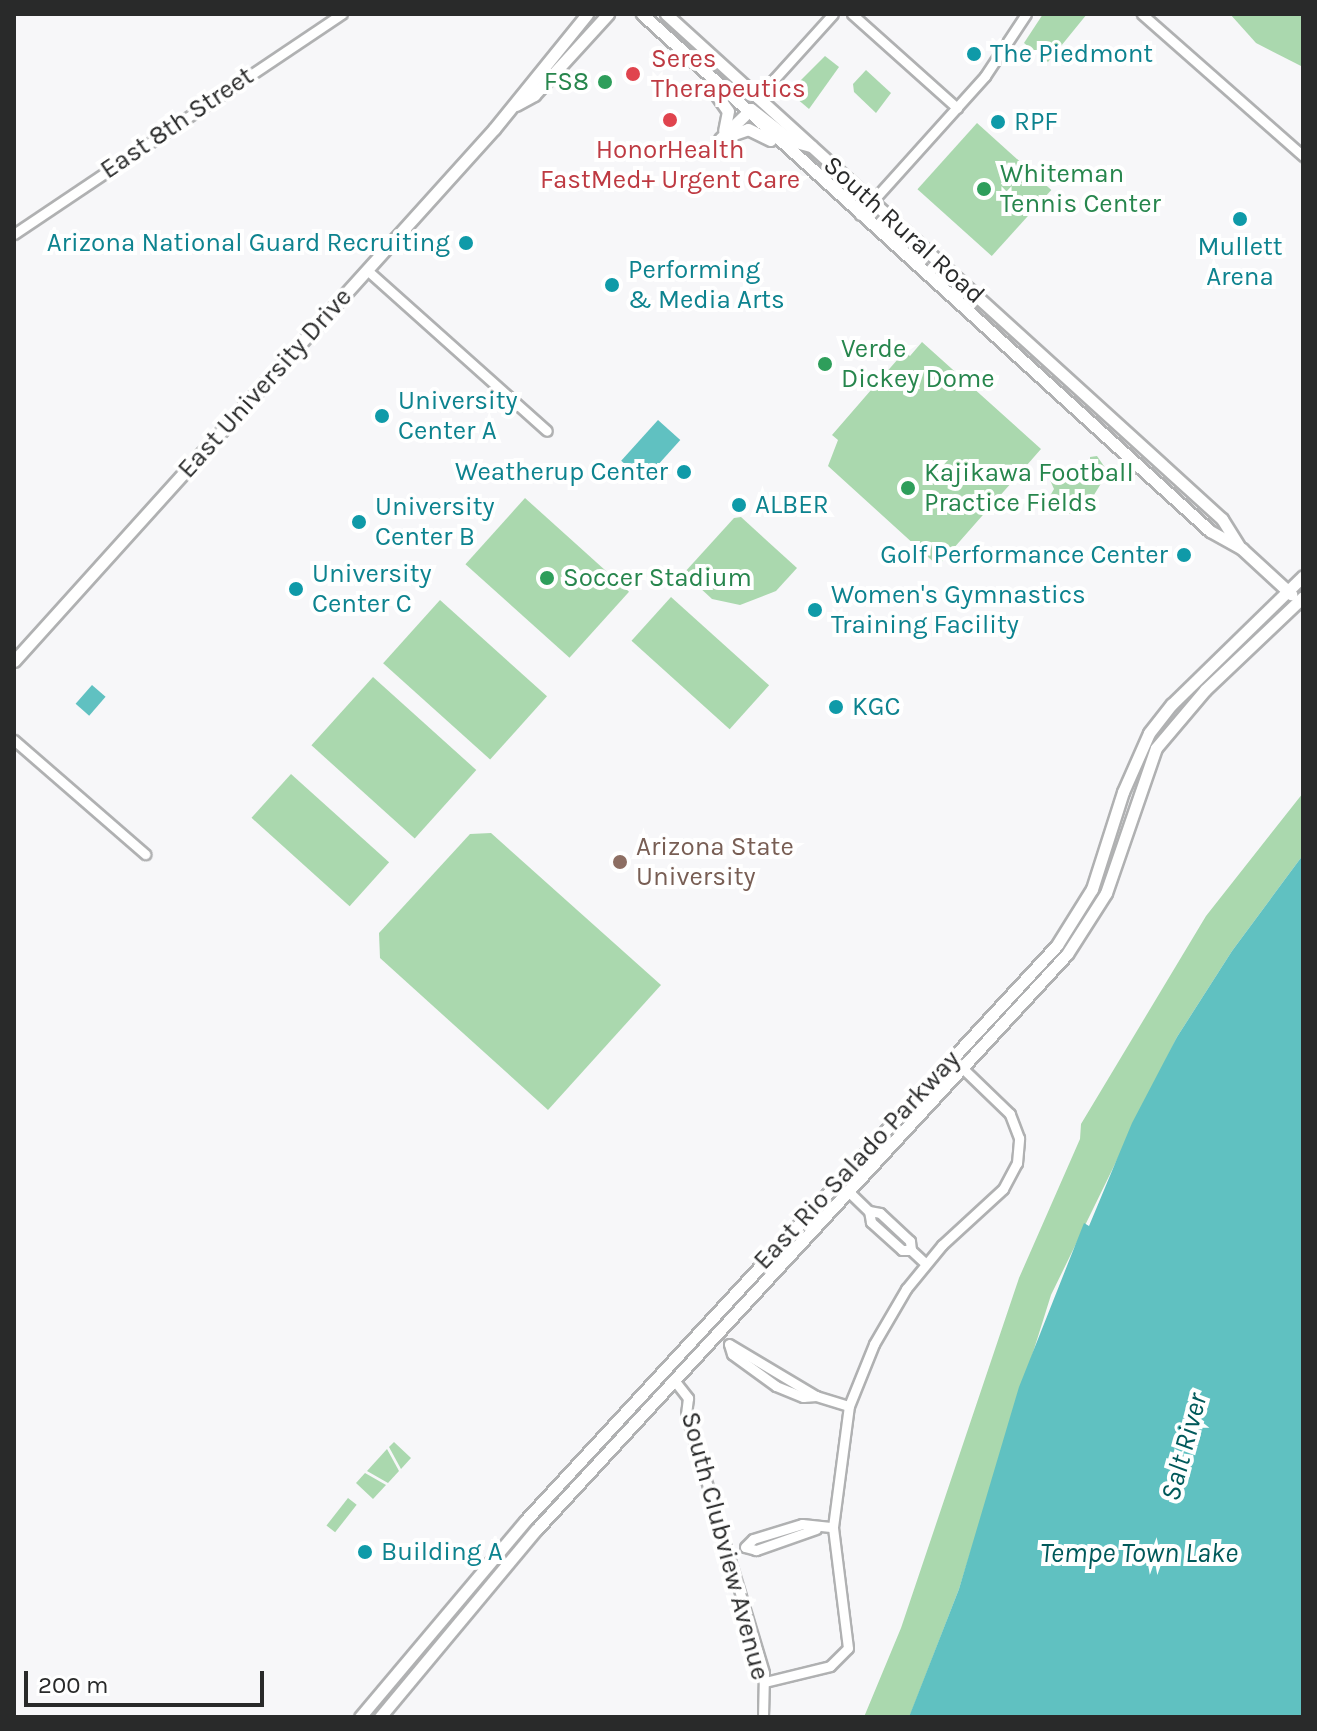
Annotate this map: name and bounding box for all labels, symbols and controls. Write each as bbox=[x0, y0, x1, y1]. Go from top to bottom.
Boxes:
place label: The Piedmont bbox=[990, 38, 1153, 70]
place label: Seres Therapeutics bbox=[651, 43, 806, 104]
marker: The Piedmont bbox=[965, 45, 983, 63]
street label: East 8th Street bbox=[95, 60, 259, 186]
marker: Seres Therapeutics bbox=[622, 63, 644, 85]
place label: FS8 bbox=[544, 66, 589, 98]
marker: FS8 bbox=[596, 73, 614, 91]
place label: RPF bbox=[1014, 106, 1058, 138]
marker: HonorHealth FastMed+ Urgent Care bbox=[659, 109, 681, 131]
marker: RPF bbox=[989, 113, 1007, 131]
place label: HonorHealth FastMed+ Urgent Care bbox=[540, 134, 800, 196]
street label: South Rural Road bbox=[817, 149, 991, 311]
place label: Whiteman Tennis Center bbox=[1000, 158, 1161, 220]
marker: Whiteman Tennis Center bbox=[975, 180, 993, 198]
marker: Mullett Arena bbox=[1231, 210, 1249, 228]
place label: Arizona National Guard Recruiting bbox=[47, 227, 450, 259]
place label: Mullett Arena bbox=[1197, 231, 1283, 292]
marker: Arizona National Guard Recruiting bbox=[457, 234, 475, 252]
place label: Performing & Media Arts bbox=[628, 254, 785, 316]
marker: Performing & Media Arts bbox=[603, 276, 621, 294]
street label: East University Drive bbox=[171, 282, 359, 484]
place label: Verde Dickey Dome bbox=[841, 333, 995, 394]
marker: Verde Dickey Dome bbox=[816, 355, 834, 373]
place label: University Center A bbox=[398, 385, 518, 446]
marker: University Center A bbox=[373, 407, 391, 425]
place label: Weatherup Center bbox=[455, 456, 668, 488]
place label: Kajikawa Football Practice Fields bbox=[924, 457, 1134, 518]
marker: Weatherup Center bbox=[675, 463, 693, 481]
marker: Kajikawa Football Practice Fields bbox=[899, 479, 917, 497]
place label: ALBER bbox=[755, 489, 829, 521]
place label: University Center B bbox=[375, 491, 495, 552]
marker: ALBER bbox=[730, 496, 748, 514]
marker: University Center B bbox=[350, 513, 368, 531]
place label: Golf Performance Center bbox=[880, 539, 1168, 571]
marker: Golf Performance Center bbox=[1175, 546, 1193, 564]
place label: University Center C bbox=[312, 558, 432, 620]
place label: Soccer Stadium bbox=[563, 562, 752, 594]
marker: Soccer Stadium bbox=[538, 569, 556, 587]
place label: Women's Gymnastics Training Facility bbox=[831, 579, 1086, 640]
marker: University Center C bbox=[287, 580, 305, 598]
marker: Women's Gymnastics Training Facility bbox=[806, 601, 824, 619]
place label: KGC bbox=[852, 691, 900, 723]
marker: KGC bbox=[827, 698, 845, 716]
place label: Arizona State University bbox=[636, 831, 794, 892]
marker: Arizona State University bbox=[611, 853, 629, 871]
street label: East Rio Salado Parkway bbox=[747, 1044, 967, 1276]
water label: Salt River bbox=[1154, 1389, 1214, 1505]
street label: South Clubview Avenue bbox=[674, 1408, 776, 1684]
place label: Building A bbox=[381, 1536, 503, 1568]
water label: Tempe Town Lake bbox=[1040, 1536, 1238, 1570]
marker: Building A bbox=[356, 1543, 374, 1561]
scale bar bbox=[28, 1655, 268, 1705]
text: 200 m bbox=[38, 1671, 109, 1699]

